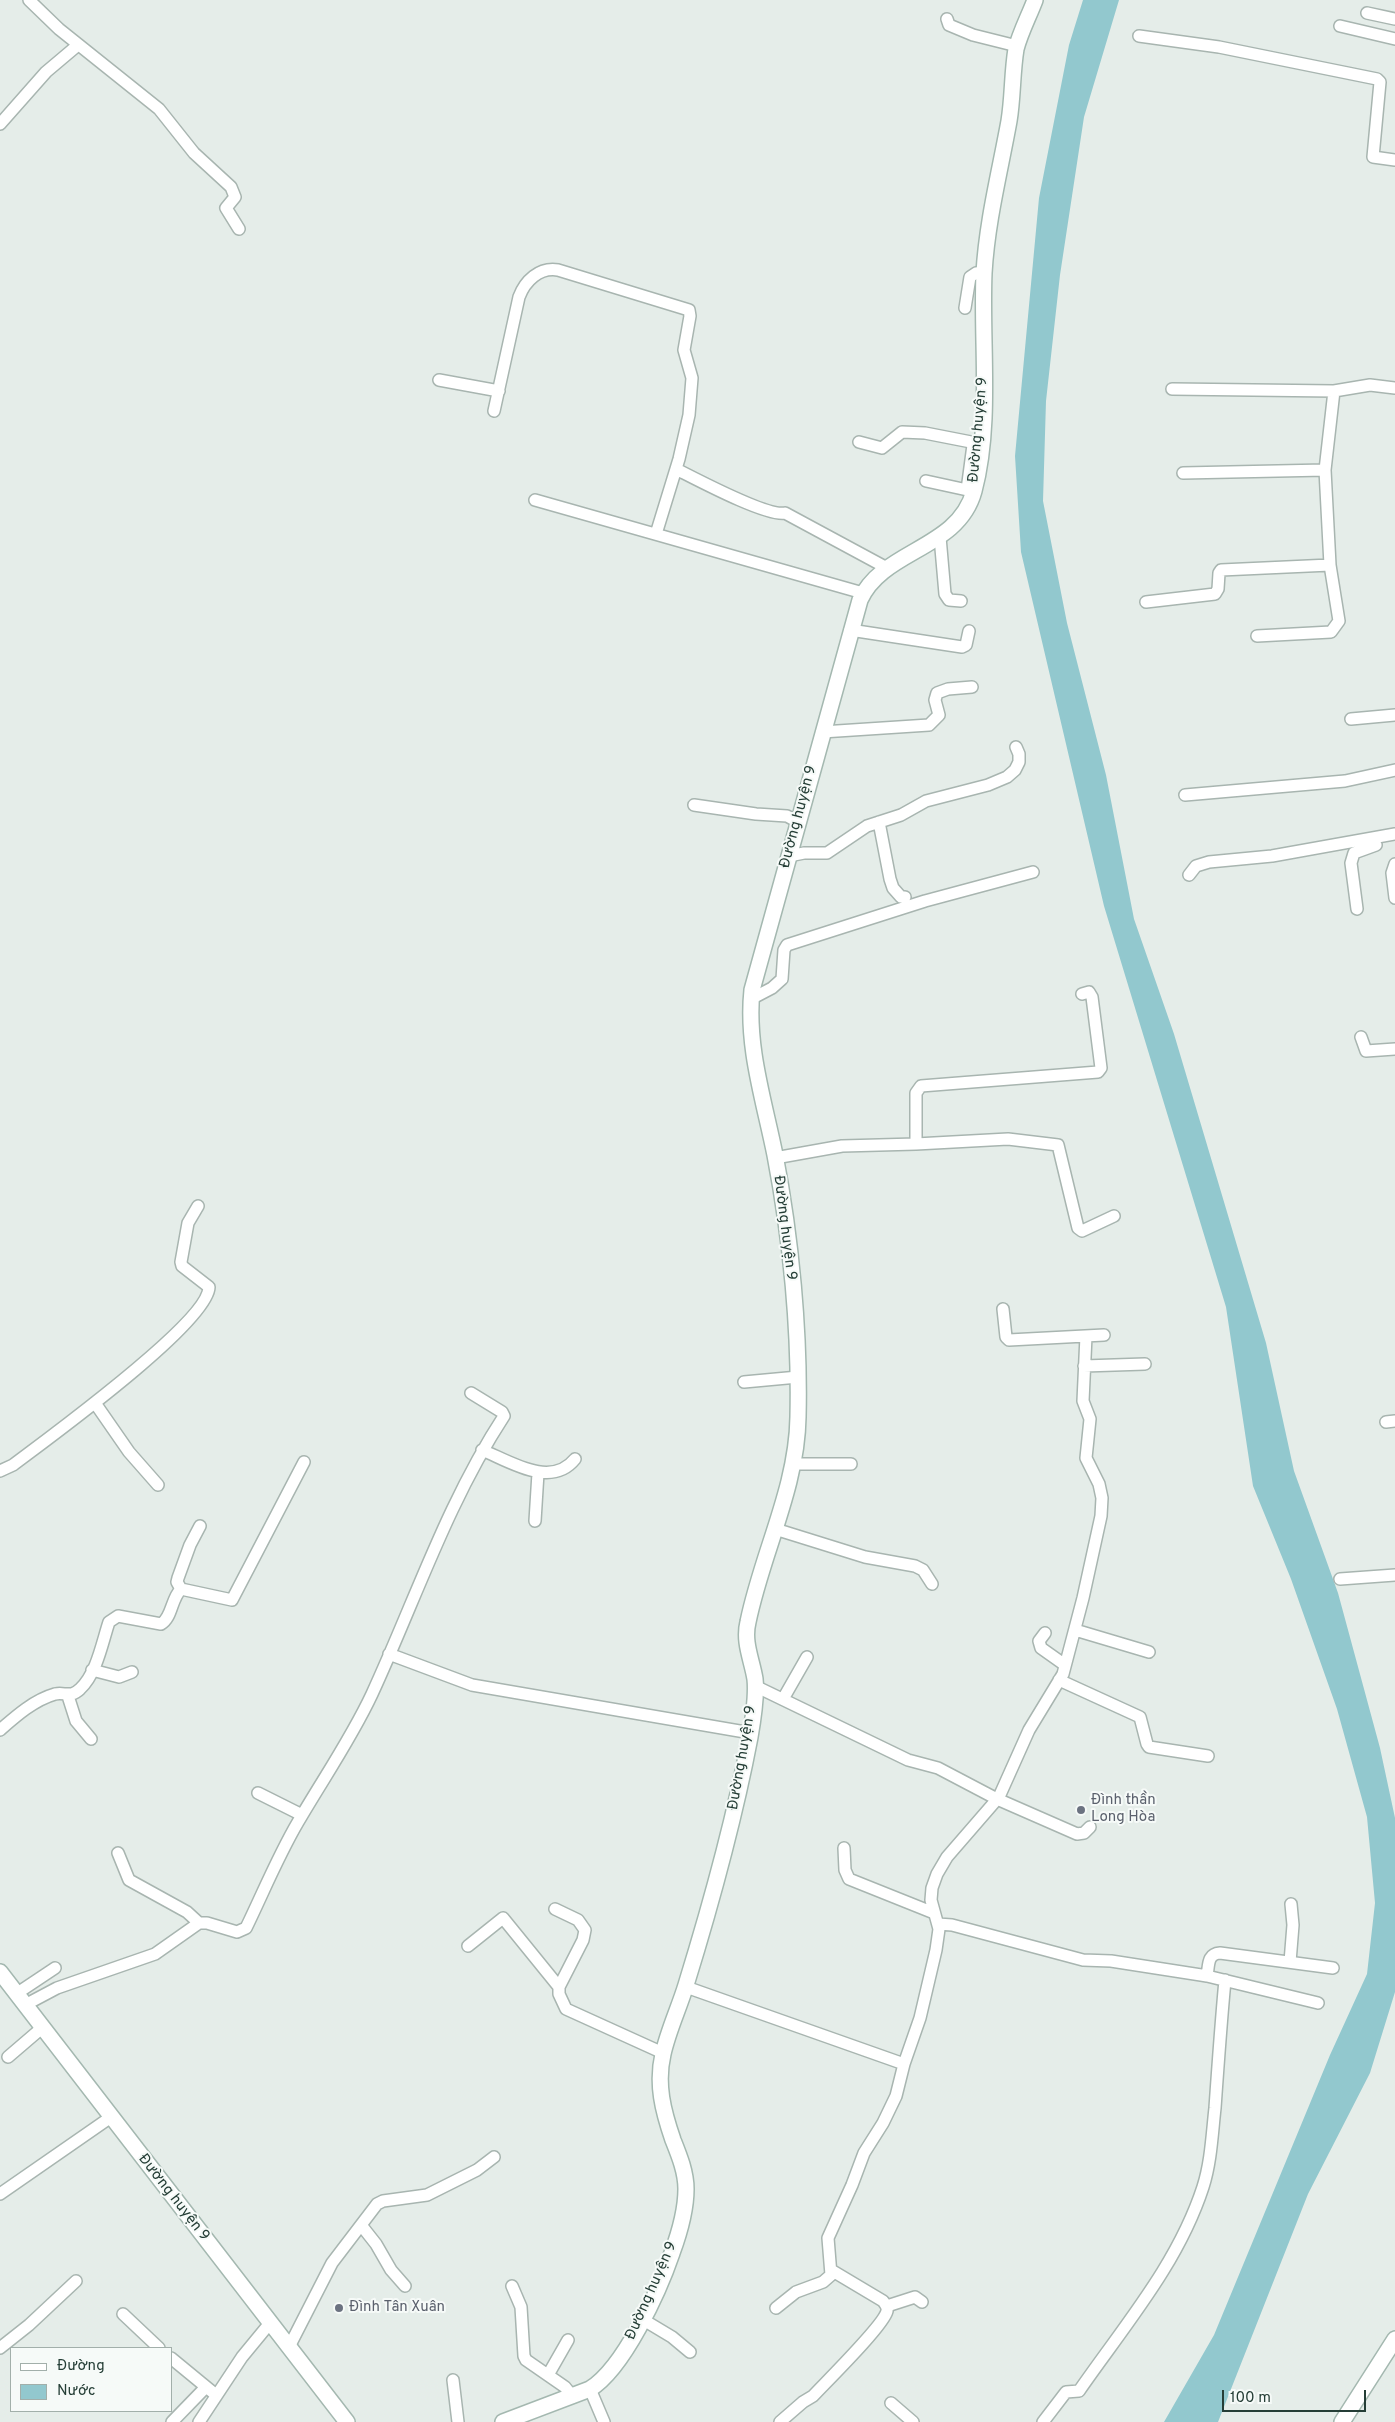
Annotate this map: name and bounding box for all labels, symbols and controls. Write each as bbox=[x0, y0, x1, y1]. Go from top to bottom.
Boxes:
street label: Đường huyện 9 bbox=[965, 377, 993, 483]
street label: Đường huyện 9 bbox=[777, 764, 821, 870]
street label: Đường huyện 9 bbox=[769, 1175, 799, 1281]
street label: Đường huyện 9 bbox=[725, 1704, 761, 1812]
place label: Đình thần Long Hòa bbox=[1091, 1792, 1156, 1827]
marker: Đình thần Long Hòa bbox=[1075, 1804, 1087, 1816]
street label: Đường huyện 9 bbox=[133, 2151, 213, 2245]
street label: Đường huyện 9 bbox=[622, 2239, 682, 2343]
place label: Đình Tân Xuân bbox=[349, 2299, 445, 2317]
marker: Đình Tân Xuân bbox=[333, 2302, 345, 2314]
legend bbox=[10, 2347, 172, 2412]
text: Đường bbox=[57, 2357, 105, 2376]
scale bar bbox=[1225, 2380, 1369, 2412]
text: Nước bbox=[57, 2382, 96, 2401]
text: 100 m bbox=[1230, 2389, 1271, 2408]

